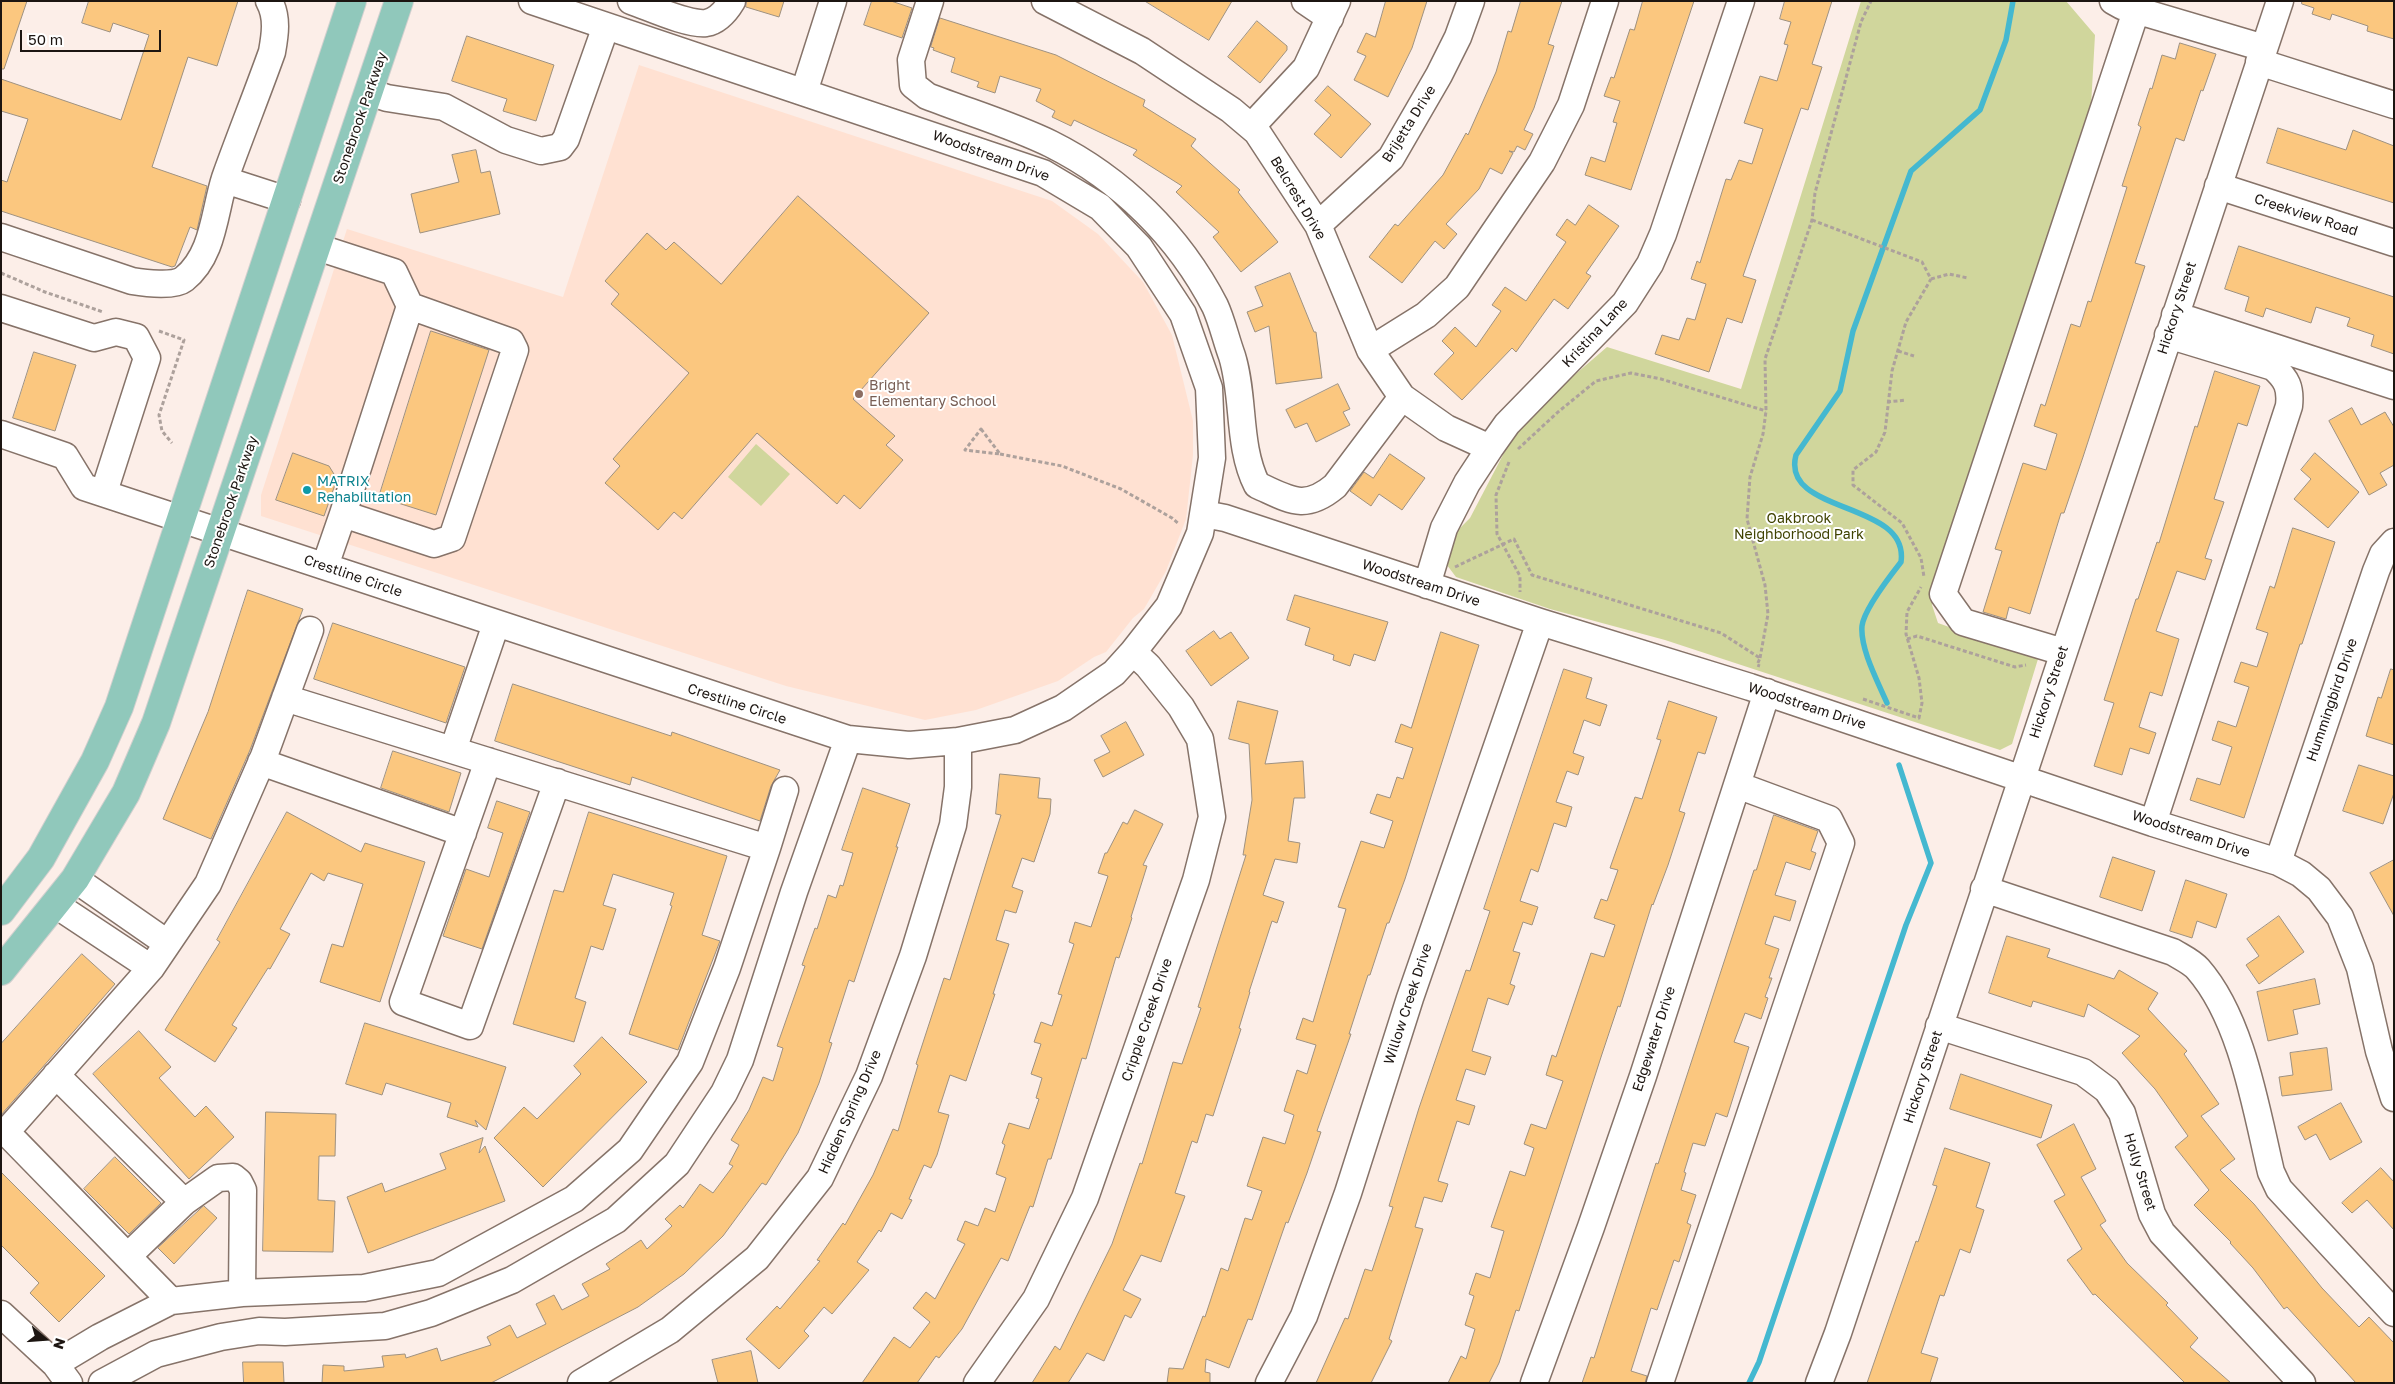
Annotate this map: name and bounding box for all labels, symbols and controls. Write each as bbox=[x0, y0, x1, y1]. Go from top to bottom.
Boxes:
scale bar bbox=[22, 20, 164, 52]
text: 50 m bbox=[28, 30, 63, 48]
street label: Stonebrook Parkway bbox=[330, 50, 390, 186]
street label: Brijetta Drive bbox=[1379, 82, 1439, 166]
street label: Woodstream Drive bbox=[930, 127, 1052, 185]
street label: Belcrest Drive bbox=[1267, 153, 1329, 243]
street label: Creekview Road bbox=[2252, 190, 2360, 240]
street label: Hickory Street bbox=[2154, 259, 2200, 357]
street label: Kristina Lane bbox=[1559, 295, 1631, 371]
place label: Bright Elementary School bbox=[869, 378, 996, 411]
marker: Bright Elementary School bbox=[853, 388, 865, 400]
street label: Stonebrook Parkway bbox=[201, 434, 261, 570]
place label: MATRIX Rehabilitation bbox=[317, 474, 411, 507]
marker: MATRIX Rehabilitation bbox=[301, 484, 313, 496]
park label: Oakbrook Neighborhood Park bbox=[1734, 511, 1864, 544]
street label: Crestline Circle bbox=[302, 551, 404, 601]
street label: Woodstream Drive bbox=[1360, 556, 1482, 610]
street label: Hummingbird Drive bbox=[2303, 636, 2361, 764]
street label: Hickory Street bbox=[2026, 643, 2072, 741]
street label: Woodstream Drive bbox=[1746, 679, 1868, 733]
street label: Crestline Circle bbox=[685, 680, 789, 728]
street label: Woodstream Drive bbox=[2130, 807, 2252, 861]
street label: Willow Creek Drive bbox=[1380, 941, 1436, 1067]
street label: Cripple Creek Drive bbox=[1118, 956, 1176, 1084]
street label: Edgewater Drive bbox=[1629, 984, 1679, 1094]
street label: Hickory Street bbox=[1900, 1028, 1946, 1126]
street label: Hidden Spring Drive bbox=[815, 1047, 885, 1177]
street label: Holly Street bbox=[2120, 1131, 2160, 1213]
north arrow bbox=[20, 1314, 70, 1364]
text: N bbox=[50, 1336, 69, 1351]

